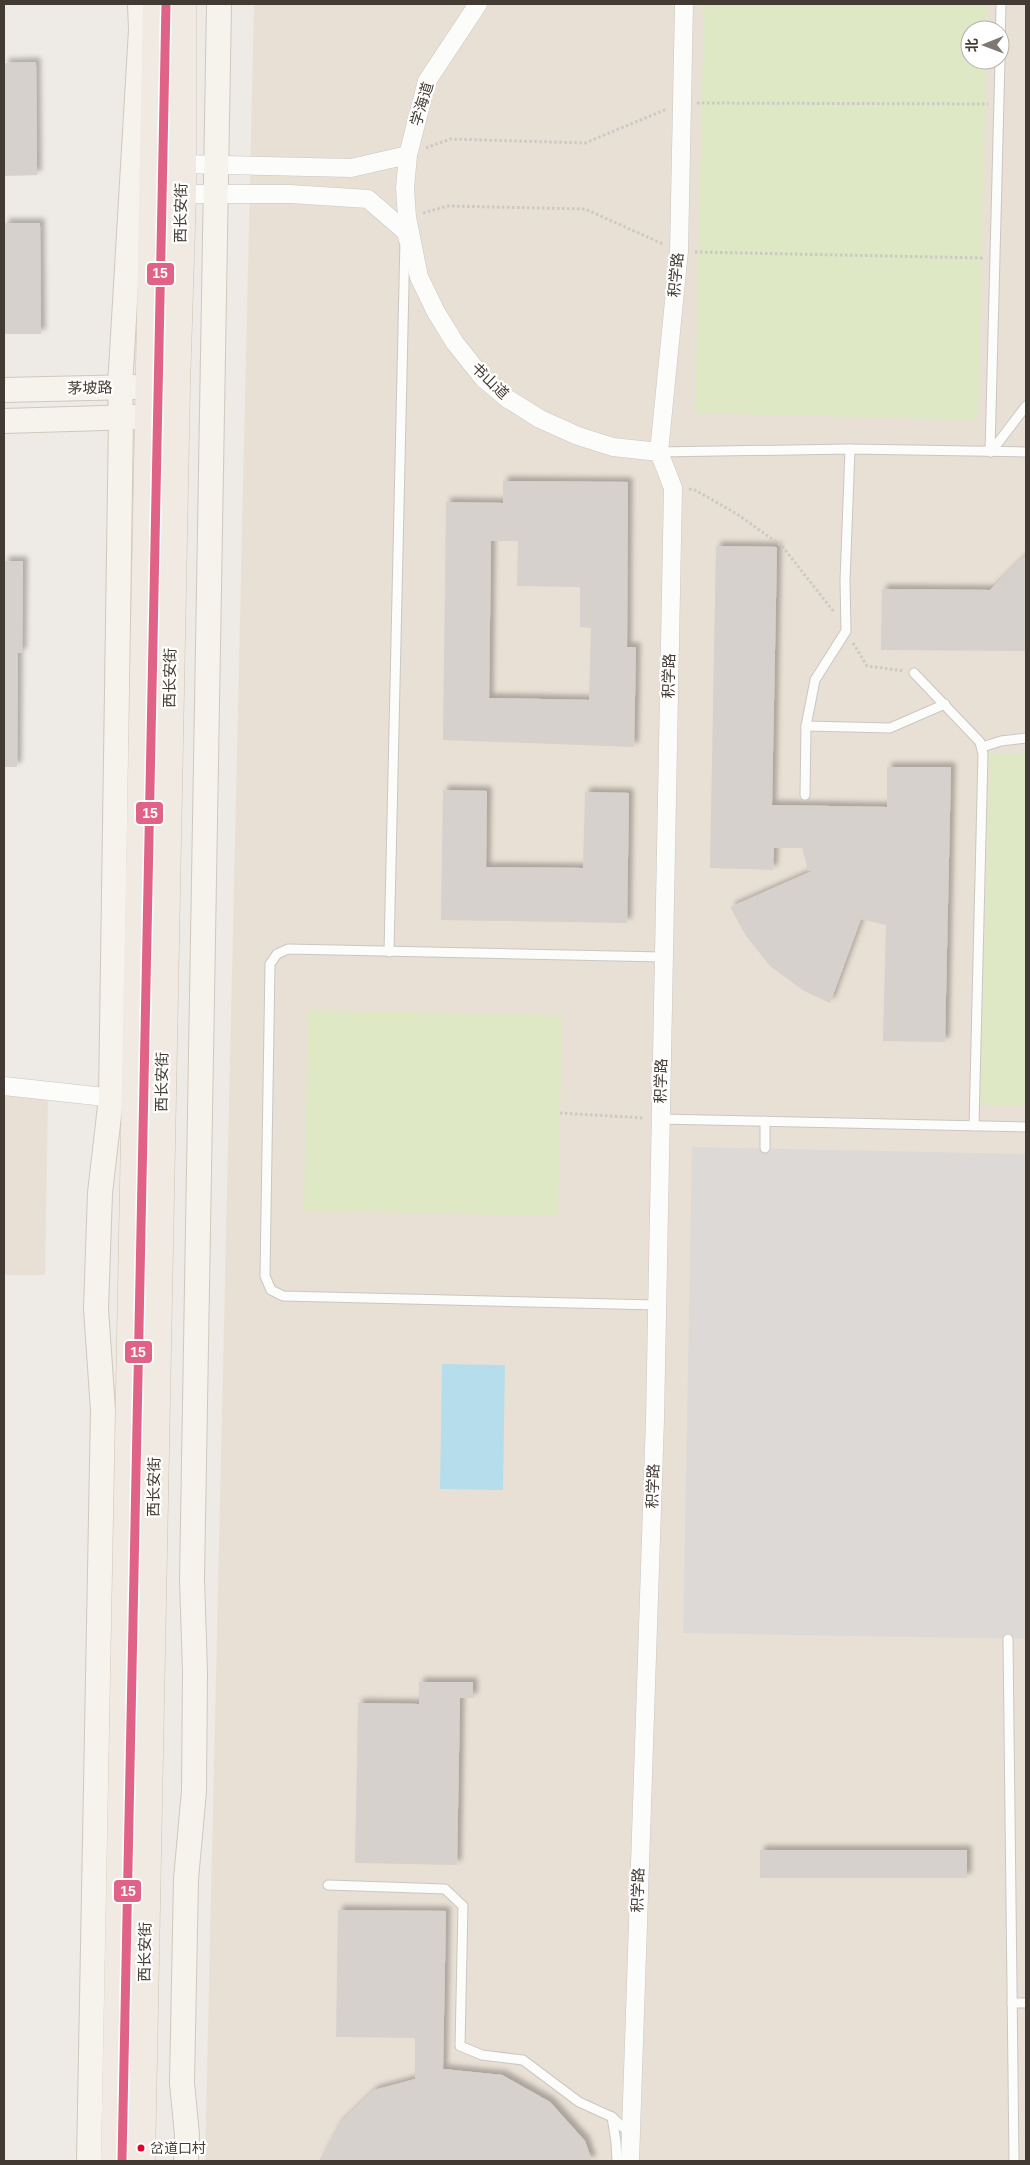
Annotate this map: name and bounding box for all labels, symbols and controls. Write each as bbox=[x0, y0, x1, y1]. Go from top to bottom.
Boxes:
north arrow bbox=[960, 20, 1010, 70]
text: 北 bbox=[964, 38, 980, 52]
street label: 学海道 bbox=[407, 80, 436, 128]
street label: 西长安街 bbox=[171, 183, 190, 243]
street label: 积学路 bbox=[665, 252, 686, 298]
line badge: 15 bbox=[146, 262, 175, 286]
text: 15 bbox=[152, 265, 168, 281]
street label: 书山道 bbox=[468, 359, 512, 402]
street label: 茅坡路 bbox=[67, 379, 113, 396]
street label: 西长安街 bbox=[160, 648, 179, 708]
street label: 积学路 bbox=[660, 653, 677, 699]
line badge: 15 bbox=[135, 801, 164, 825]
text: 15 bbox=[142, 805, 158, 821]
street label: 西长安街 bbox=[152, 1052, 171, 1112]
street label: 积学路 bbox=[652, 1058, 669, 1104]
line badge: 15 bbox=[124, 1340, 153, 1364]
text: 15 bbox=[130, 1344, 146, 1360]
street label: 西长安街 bbox=[144, 1457, 163, 1517]
street label: 积学路 bbox=[643, 1463, 662, 1509]
street label: 积学路 bbox=[628, 1867, 647, 1913]
line badge: 15 bbox=[113, 1879, 142, 1903]
text: 15 bbox=[120, 1883, 136, 1899]
street label: 西长安街 bbox=[135, 1922, 154, 1982]
place label: 岔道口村 bbox=[150, 2140, 206, 2156]
marker: 岔道口村 bbox=[136, 2143, 146, 2153]

